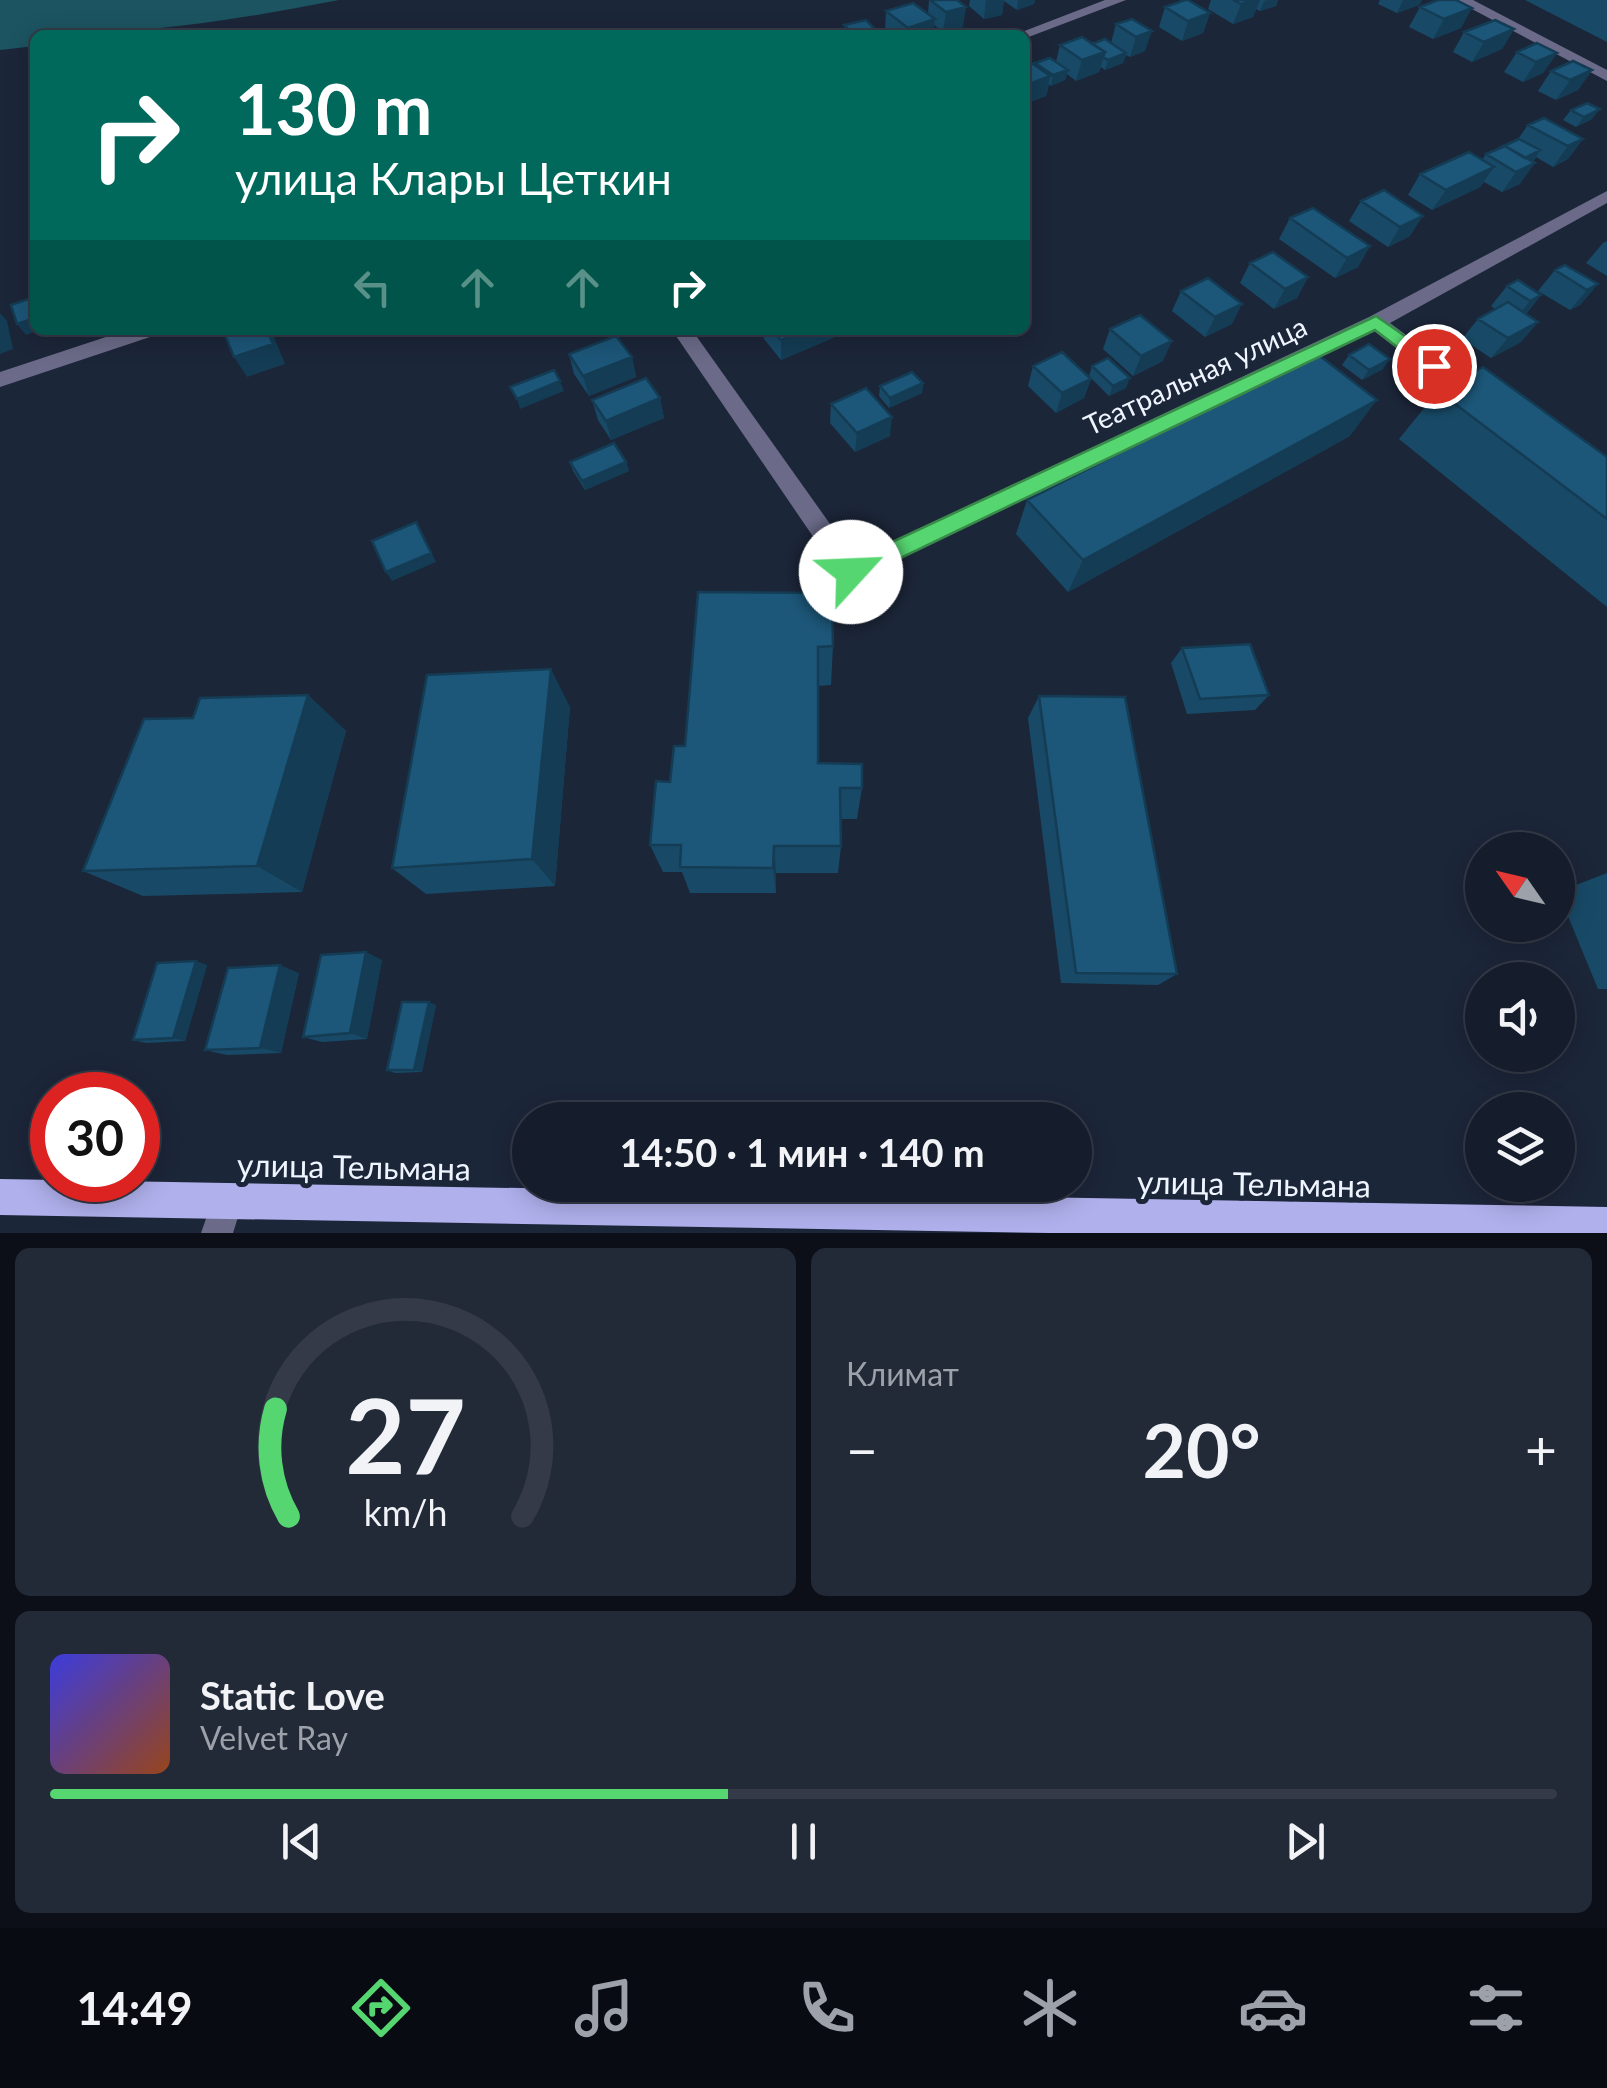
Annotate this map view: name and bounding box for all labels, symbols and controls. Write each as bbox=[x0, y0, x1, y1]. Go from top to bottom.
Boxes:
text: 130 m bbox=[235, 66, 432, 150]
icon: right bbox=[70, 70, 200, 200]
text: улица Клары Цеткин bbox=[235, 151, 672, 205]
icon: left bbox=[345, 260, 400, 315]
icon: ahead bbox=[450, 260, 505, 315]
icon: ahead bbox=[555, 260, 610, 315]
icon: right bbox=[660, 260, 715, 315]
street label: Театральная улица bbox=[1078, 308, 1312, 442]
pin bbox=[1392, 324, 1477, 409]
icon: arrive bbox=[1407, 339, 1462, 394]
position arrow bbox=[799, 520, 903, 624]
north arrow bbox=[1465, 832, 1575, 942]
map controls bbox=[1465, 832, 1575, 1202]
button: sound bbox=[1465, 962, 1575, 1072]
speed limit sign: 30 bbox=[30, 1072, 160, 1202]
button: layers bbox=[1465, 1092, 1575, 1202]
text: 14:50 · 1 мин · 140 m bbox=[619, 1129, 985, 1175]
street label: улица Тельмана bbox=[237, 1144, 471, 1188]
street label: улица Тельмана bbox=[1137, 1161, 1371, 1205]
text: Климат bbox=[846, 1354, 959, 1393]
text: 27 bbox=[345, 1371, 466, 1496]
text: 20° bbox=[1142, 1404, 1261, 1494]
text: − bbox=[846, 1416, 878, 1482]
text: + bbox=[1525, 1416, 1557, 1482]
text: km/h bbox=[364, 1491, 447, 1534]
text: Static Love bbox=[200, 1672, 385, 1718]
text: Velvet Ray bbox=[200, 1718, 348, 1757]
icon: previous bbox=[274, 1814, 329, 1869]
icon: pause bbox=[776, 1814, 831, 1869]
icon: next bbox=[1278, 1814, 1333, 1869]
icon: directions bbox=[346, 1973, 416, 2043]
icon: music bbox=[569, 1973, 639, 2043]
icon: phone bbox=[792, 1973, 862, 2043]
icon: climate bbox=[1015, 1973, 1085, 2043]
icon: car bbox=[1238, 1973, 1308, 2043]
icon: filters bbox=[1461, 1973, 1531, 2043]
text: 14:49 bbox=[77, 1981, 193, 2035]

